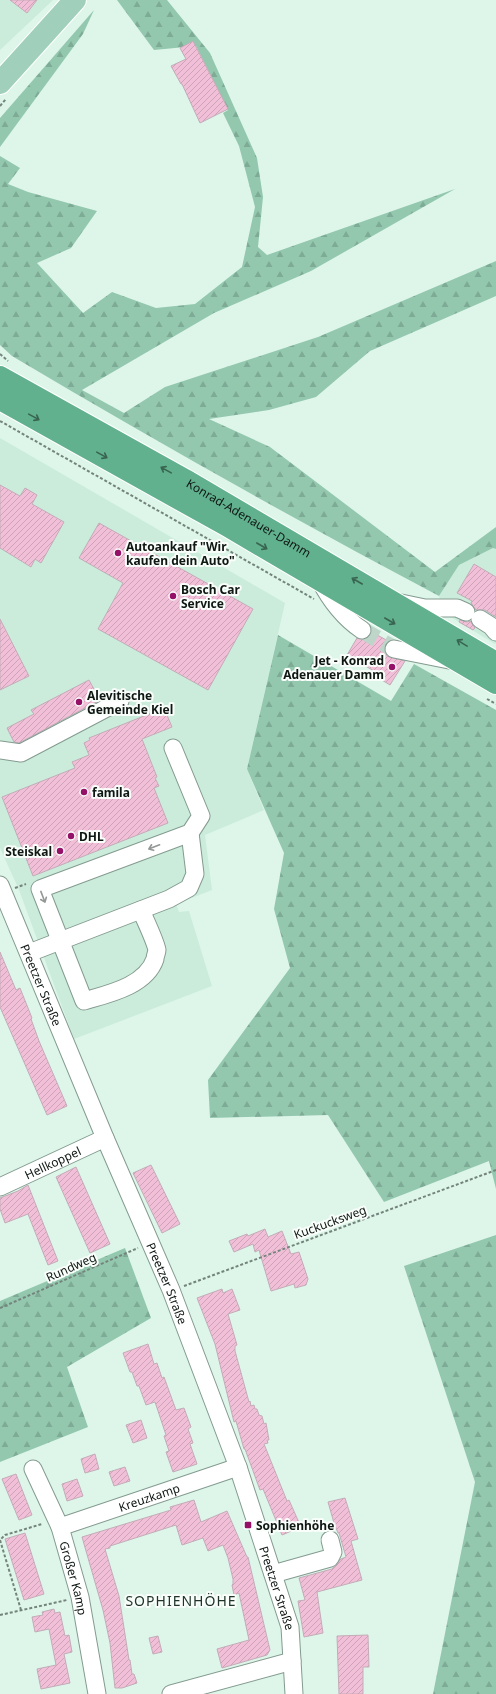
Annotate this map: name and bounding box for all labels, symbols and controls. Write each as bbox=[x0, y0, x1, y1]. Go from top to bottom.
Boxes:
one-way arrow bbox=[28, 414, 40, 422]
one-way arrow bbox=[96, 452, 108, 459]
one-way arrow bbox=[160, 466, 172, 473]
street label: Konrad-Adenauer-Damm bbox=[184, 474, 314, 561]
place label: Autoankauf "Wir kaufen dein Auto" bbox=[126, 538, 235, 569]
one-way arrow bbox=[256, 542, 268, 550]
marker: Autoankauf "Wir kaufen dein Auto" bbox=[113, 548, 123, 558]
one-way arrow bbox=[351, 576, 363, 584]
place label: Bosch Car Service bbox=[181, 581, 241, 612]
marker: Bosch Car Service bbox=[168, 591, 178, 601]
one-way arrow bbox=[384, 617, 395, 625]
one-way arrow bbox=[456, 639, 468, 647]
place label: Jet - Konrad Adenauer Damm bbox=[283, 652, 384, 683]
marker: Jet - Konrad Adenauer Damm bbox=[387, 662, 397, 672]
place label: Alevitische Gemeinde Kiel bbox=[87, 687, 173, 718]
marker: Alevitische Gemeinde Kiel bbox=[74, 697, 84, 707]
place label: famila bbox=[92, 784, 130, 801]
marker: famila bbox=[79, 787, 89, 797]
place label: DHL bbox=[79, 828, 104, 845]
marker: DHL bbox=[66, 831, 76, 841]
place label: Steiskal bbox=[5, 843, 52, 860]
one-way arrow bbox=[148, 843, 160, 851]
marker: Steiskal bbox=[55, 846, 65, 856]
one-way arrow bbox=[40, 891, 48, 903]
street label: Preetzer Straße bbox=[17, 941, 66, 1028]
street label: Hellkoppel bbox=[22, 1142, 83, 1183]
street label: Kuckucksweg bbox=[291, 1201, 369, 1243]
street label: Preetzer Straße bbox=[143, 1240, 192, 1327]
street label: Rundweg bbox=[43, 1248, 99, 1286]
street label: Kreuzkamp bbox=[116, 1479, 182, 1515]
place label: Sophienhöhe bbox=[256, 1517, 334, 1534]
marker: Sophienhöhe bbox=[243, 1520, 253, 1530]
street label: Großer Kamp bbox=[56, 1539, 92, 1616]
street label: Preetzer Straße bbox=[256, 1544, 299, 1632]
district label: SOPHIENHÖHE bbox=[125, 1591, 237, 1610]

